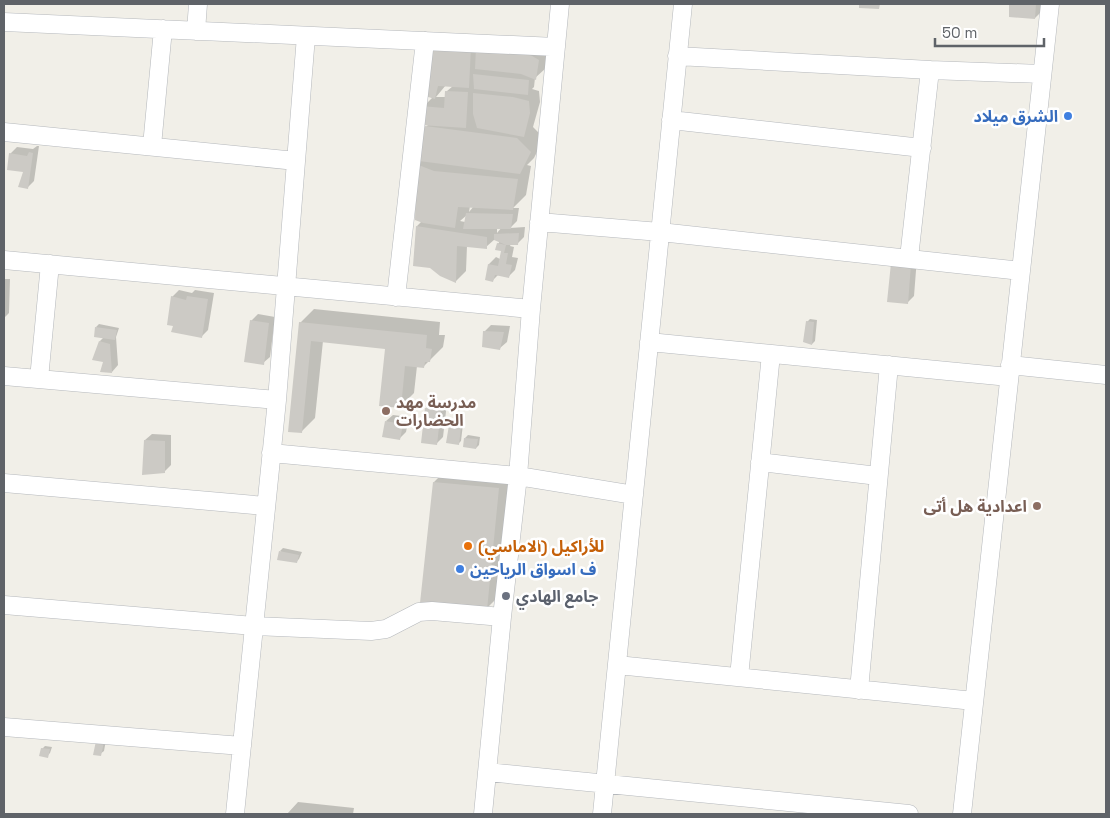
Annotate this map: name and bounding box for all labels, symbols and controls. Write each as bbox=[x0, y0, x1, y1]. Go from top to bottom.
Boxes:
scale bar bbox=[935, 15, 1044, 47]
text: 50 m bbox=[942, 23, 977, 42]
place label: الشرق ميلاد bbox=[973, 106, 1058, 127]
marker: الشرق ميلاد bbox=[1062, 110, 1074, 122]
place label: مدرسة مهد الحضارات bbox=[396, 392, 476, 431]
marker: مدرسة مهد الحضارات bbox=[380, 405, 392, 417]
place label: اعدادية هل أتى bbox=[923, 496, 1027, 517]
marker: اعدادية هل أتى bbox=[1031, 500, 1043, 512]
place label: (الاماسي) للأراكيل bbox=[478, 536, 604, 560]
marker: (الاماسي) للأراكيل bbox=[462, 540, 474, 552]
place label: ف اسواق الرياحين bbox=[470, 559, 596, 580]
marker: ف اسواق الرياحين bbox=[454, 563, 466, 575]
place label: جامع الهادي bbox=[516, 586, 598, 610]
marker: جامع الهادي bbox=[500, 590, 512, 602]

